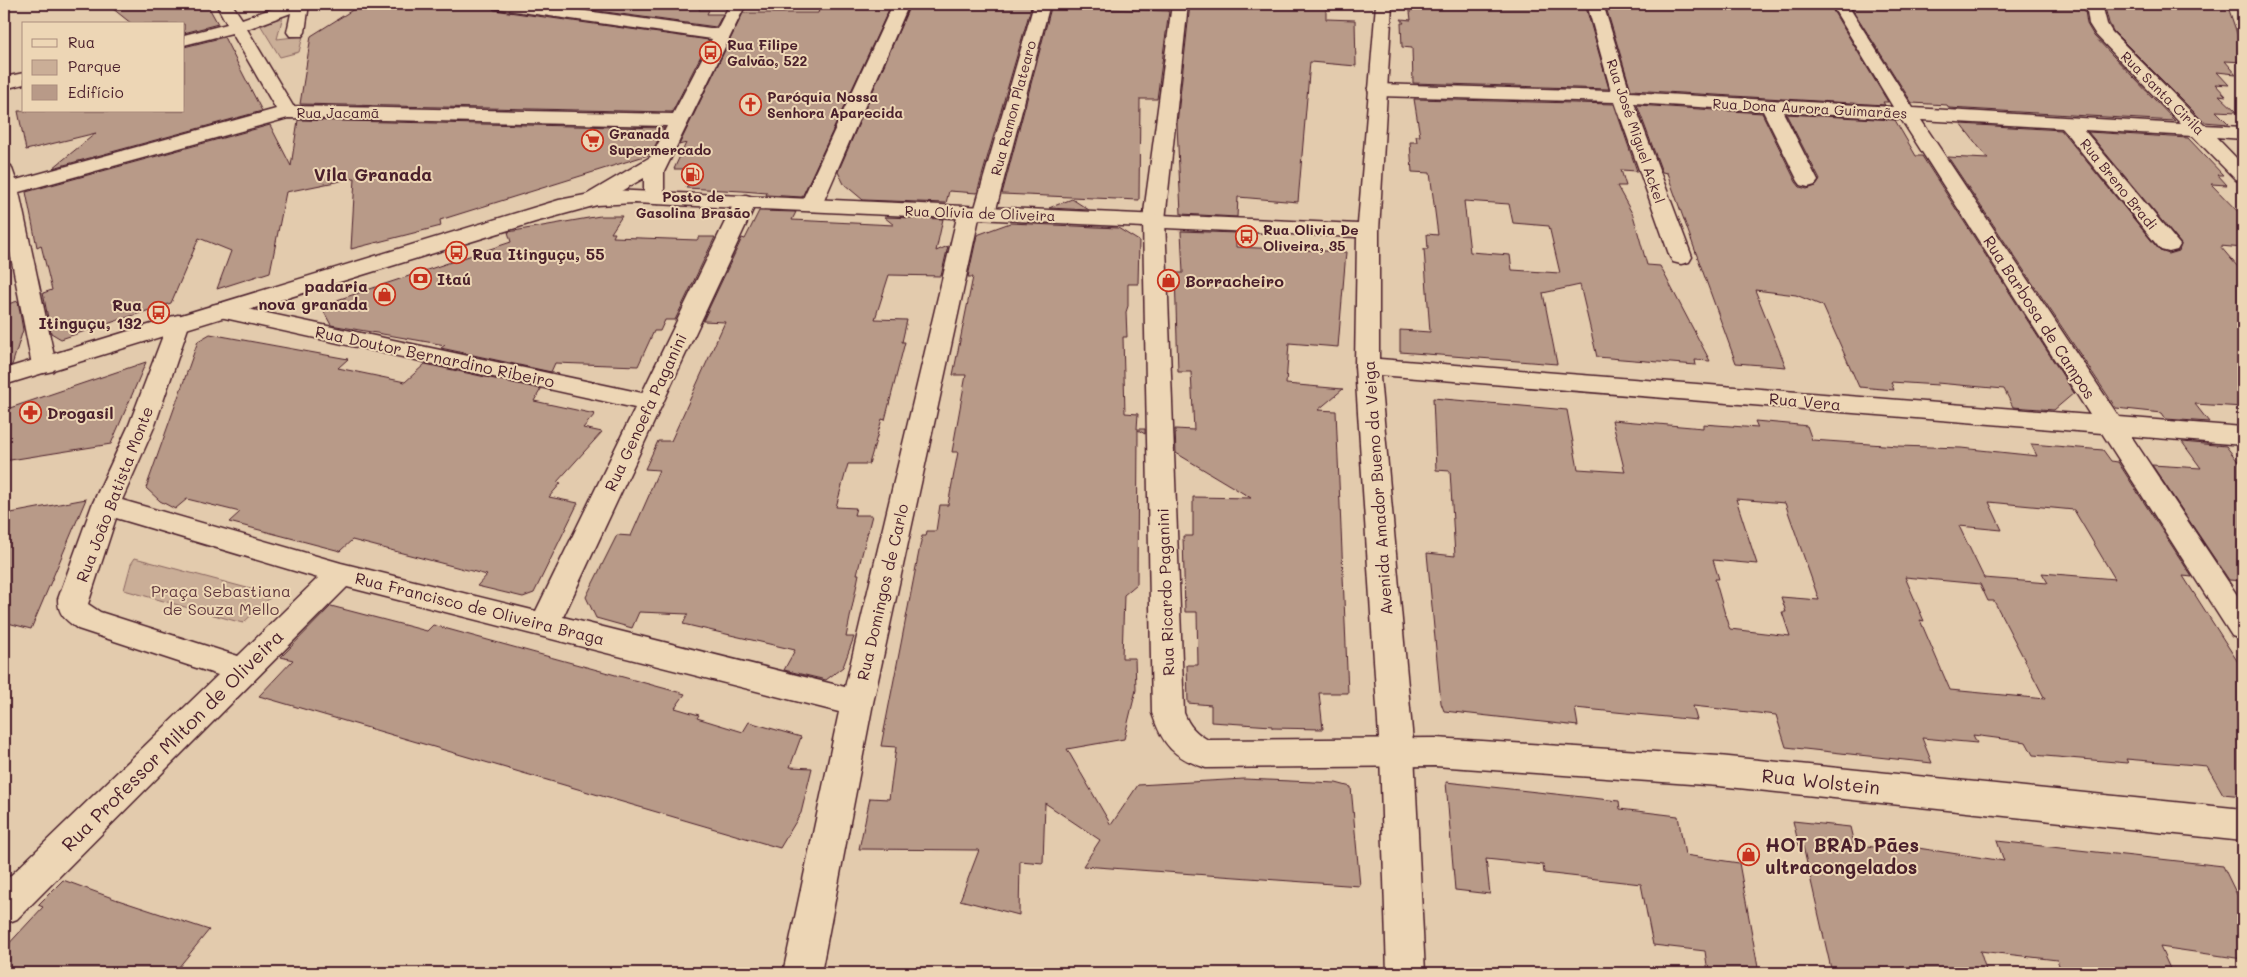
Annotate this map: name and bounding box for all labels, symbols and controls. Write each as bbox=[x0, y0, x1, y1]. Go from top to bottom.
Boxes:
legend bbox=[22, 22, 185, 112]
text: Rua bbox=[68, 32, 95, 52]
place label: Rua Filipe Galvão, 522 bbox=[727, 35, 808, 70]
street label: Rua Ramon Platearo bbox=[986, 38, 1040, 178]
bus stop icon: Rua Filipe Galvão, 522 bbox=[699, 40, 723, 64]
street label: Rua Santa Cirila bbox=[2117, 47, 2209, 139]
text: Parque bbox=[68, 56, 121, 76]
street label: Rua José Miguel Ackel bbox=[1602, 56, 1670, 206]
text: Edifício bbox=[68, 82, 124, 102]
place label: Paróquia Nossa Senhora Aparecida bbox=[767, 87, 903, 122]
church icon: Paróquia Nossa Senhora Aparecida bbox=[739, 92, 763, 116]
street label: Rua Dona Aurora Guimarães bbox=[1712, 93, 1908, 123]
street label: Rua Jacamã bbox=[296, 103, 380, 122]
place label: Granada Supermercado bbox=[609, 124, 712, 159]
supermarket icon: Granada Supermercado bbox=[581, 129, 605, 153]
street label: Rua Breno Bradi bbox=[2076, 134, 2162, 234]
district label: Vila Granada bbox=[314, 162, 432, 186]
fuel station icon: Posto de Gasolina Brasão bbox=[681, 162, 705, 186]
place label: Posto de Gasolina Brasão bbox=[636, 187, 751, 222]
street label: Rua Olívia de Oliveira bbox=[904, 201, 1056, 225]
place label: Rua Olivia De Oliveira, 35 bbox=[1263, 220, 1359, 255]
bus stop icon: Rua Olivia De Oliveira, 35 bbox=[1235, 225, 1259, 249]
street label: Rua Barbosa de Campos bbox=[1979, 231, 2101, 403]
bus stop icon: Rua Itinguçu, 55 bbox=[444, 241, 468, 265]
place label: Rua Itinguçu, 55 bbox=[472, 243, 604, 264]
bank icon: Itaú bbox=[409, 266, 433, 290]
place label: Itaú bbox=[437, 268, 471, 289]
shop icon: Borracheiro bbox=[1157, 268, 1181, 292]
place label: Borracheiro bbox=[1185, 270, 1284, 291]
place label: padaria nova granada bbox=[258, 275, 368, 314]
shop icon: padaria nova granada bbox=[372, 282, 396, 306]
place label: Rua Itinguçu, 132 bbox=[38, 294, 142, 333]
bus stop icon: Rua Itinguçu, 132 bbox=[146, 301, 170, 325]
street label: Rua Doutor Bernardino Ribeiro bbox=[314, 320, 556, 392]
street label: Rua Genoefa Paganini bbox=[599, 330, 691, 494]
street label: Avenida Amador Bueno da Veiga bbox=[1358, 360, 1396, 616]
street label: Rua Vera bbox=[1768, 387, 1842, 415]
pharmacy icon: Drogasil bbox=[19, 400, 43, 424]
place label: Drogasil bbox=[47, 402, 114, 423]
street label: Rua João Batista Monte bbox=[71, 403, 157, 585]
street label: Rua Domingos de Carlo bbox=[851, 502, 913, 682]
street label: Rua Ricardo Paganini bbox=[1152, 508, 1178, 676]
street label: Rua Francisco de Oliveira Braga bbox=[353, 567, 607, 649]
park label: Praça Sebastiana de Souza Mello bbox=[151, 580, 291, 619]
street label: Rua Professor Milton de Oliveira bbox=[56, 624, 288, 856]
street label: Rua Wolstein bbox=[1761, 762, 1881, 800]
place label: HOT BRAD Pães ultracongelados bbox=[1765, 832, 1919, 879]
shop icon: HOT BRAD Pães ultracongelados bbox=[1737, 843, 1761, 867]

